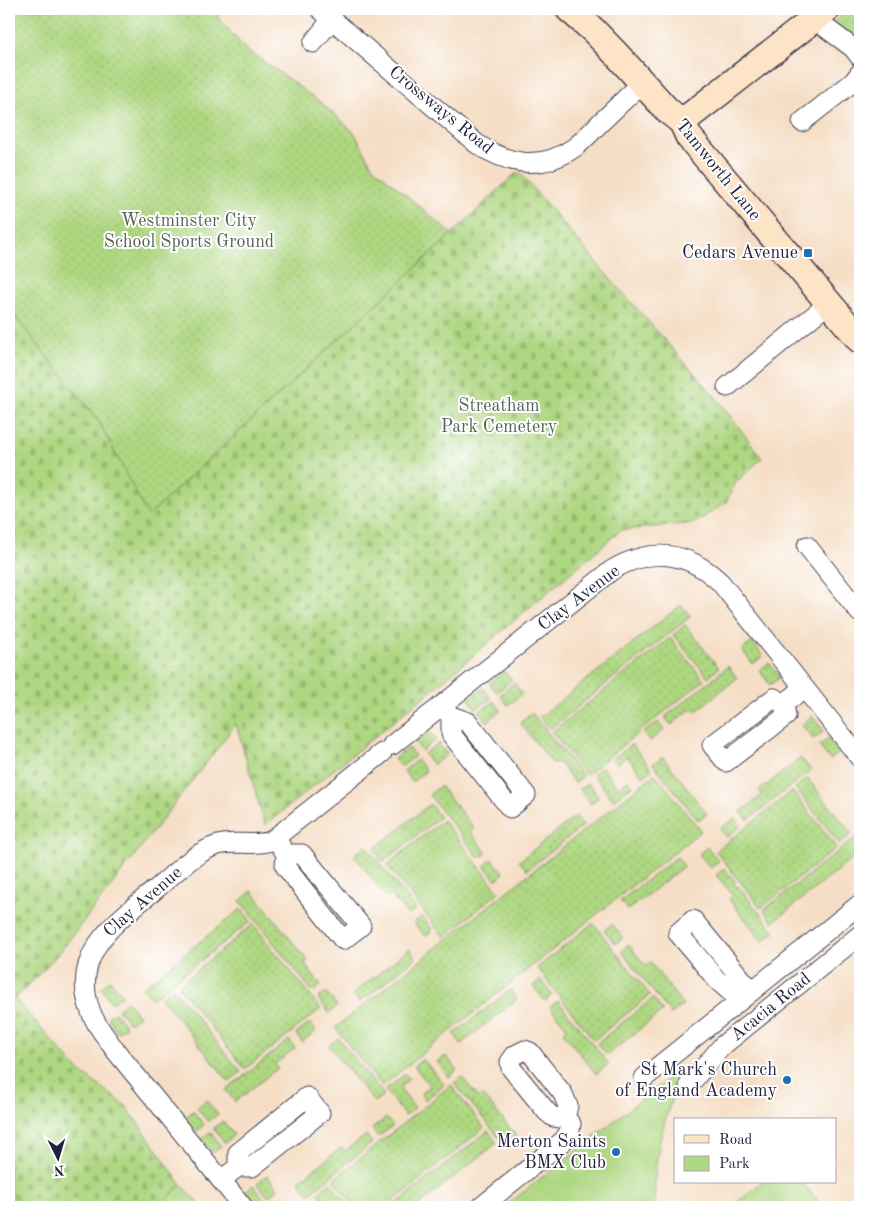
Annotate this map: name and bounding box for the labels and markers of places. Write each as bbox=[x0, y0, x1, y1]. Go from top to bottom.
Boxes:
place label: Cedars Avenue bbox=[682, 244, 798, 262]
marker: Cedars Avenue bbox=[802, 247, 814, 259]
place label: St Mark's Church of England Academy bbox=[615, 1061, 777, 1100]
marker: St Mark's Church of England Academy bbox=[781, 1074, 793, 1086]
place label: Merton Saints BMX Club bbox=[497, 1133, 606, 1172]
marker: Merton Saints BMX Club bbox=[610, 1146, 622, 1158]

